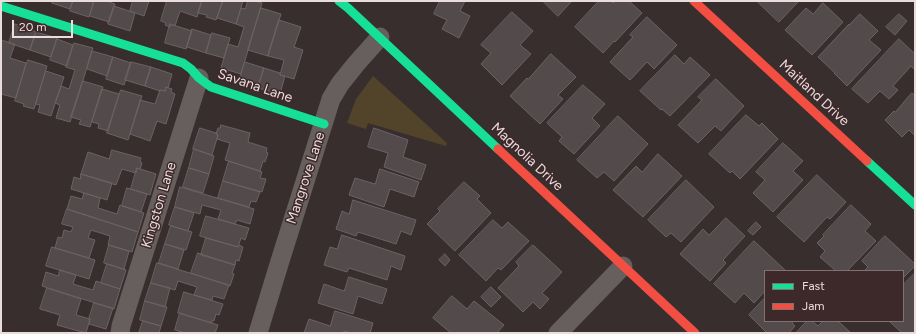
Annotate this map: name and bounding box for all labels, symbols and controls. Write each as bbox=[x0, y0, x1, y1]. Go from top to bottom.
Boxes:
scale bar bbox=[14, 12, 75, 38]
text: 20 m bbox=[19, 20, 47, 34]
street label: Maitland Drive bbox=[776, 56, 852, 130]
street label: Savana Lane bbox=[215, 65, 295, 107]
street label: Magnolia Drive bbox=[487, 119, 567, 195]
street label: Mangrove Lane bbox=[283, 130, 329, 226]
street label: Kingston Lane bbox=[138, 160, 180, 250]
legend bbox=[764, 270, 904, 322]
text: Fast bbox=[802, 279, 825, 293]
text: Jam bbox=[802, 299, 825, 313]

